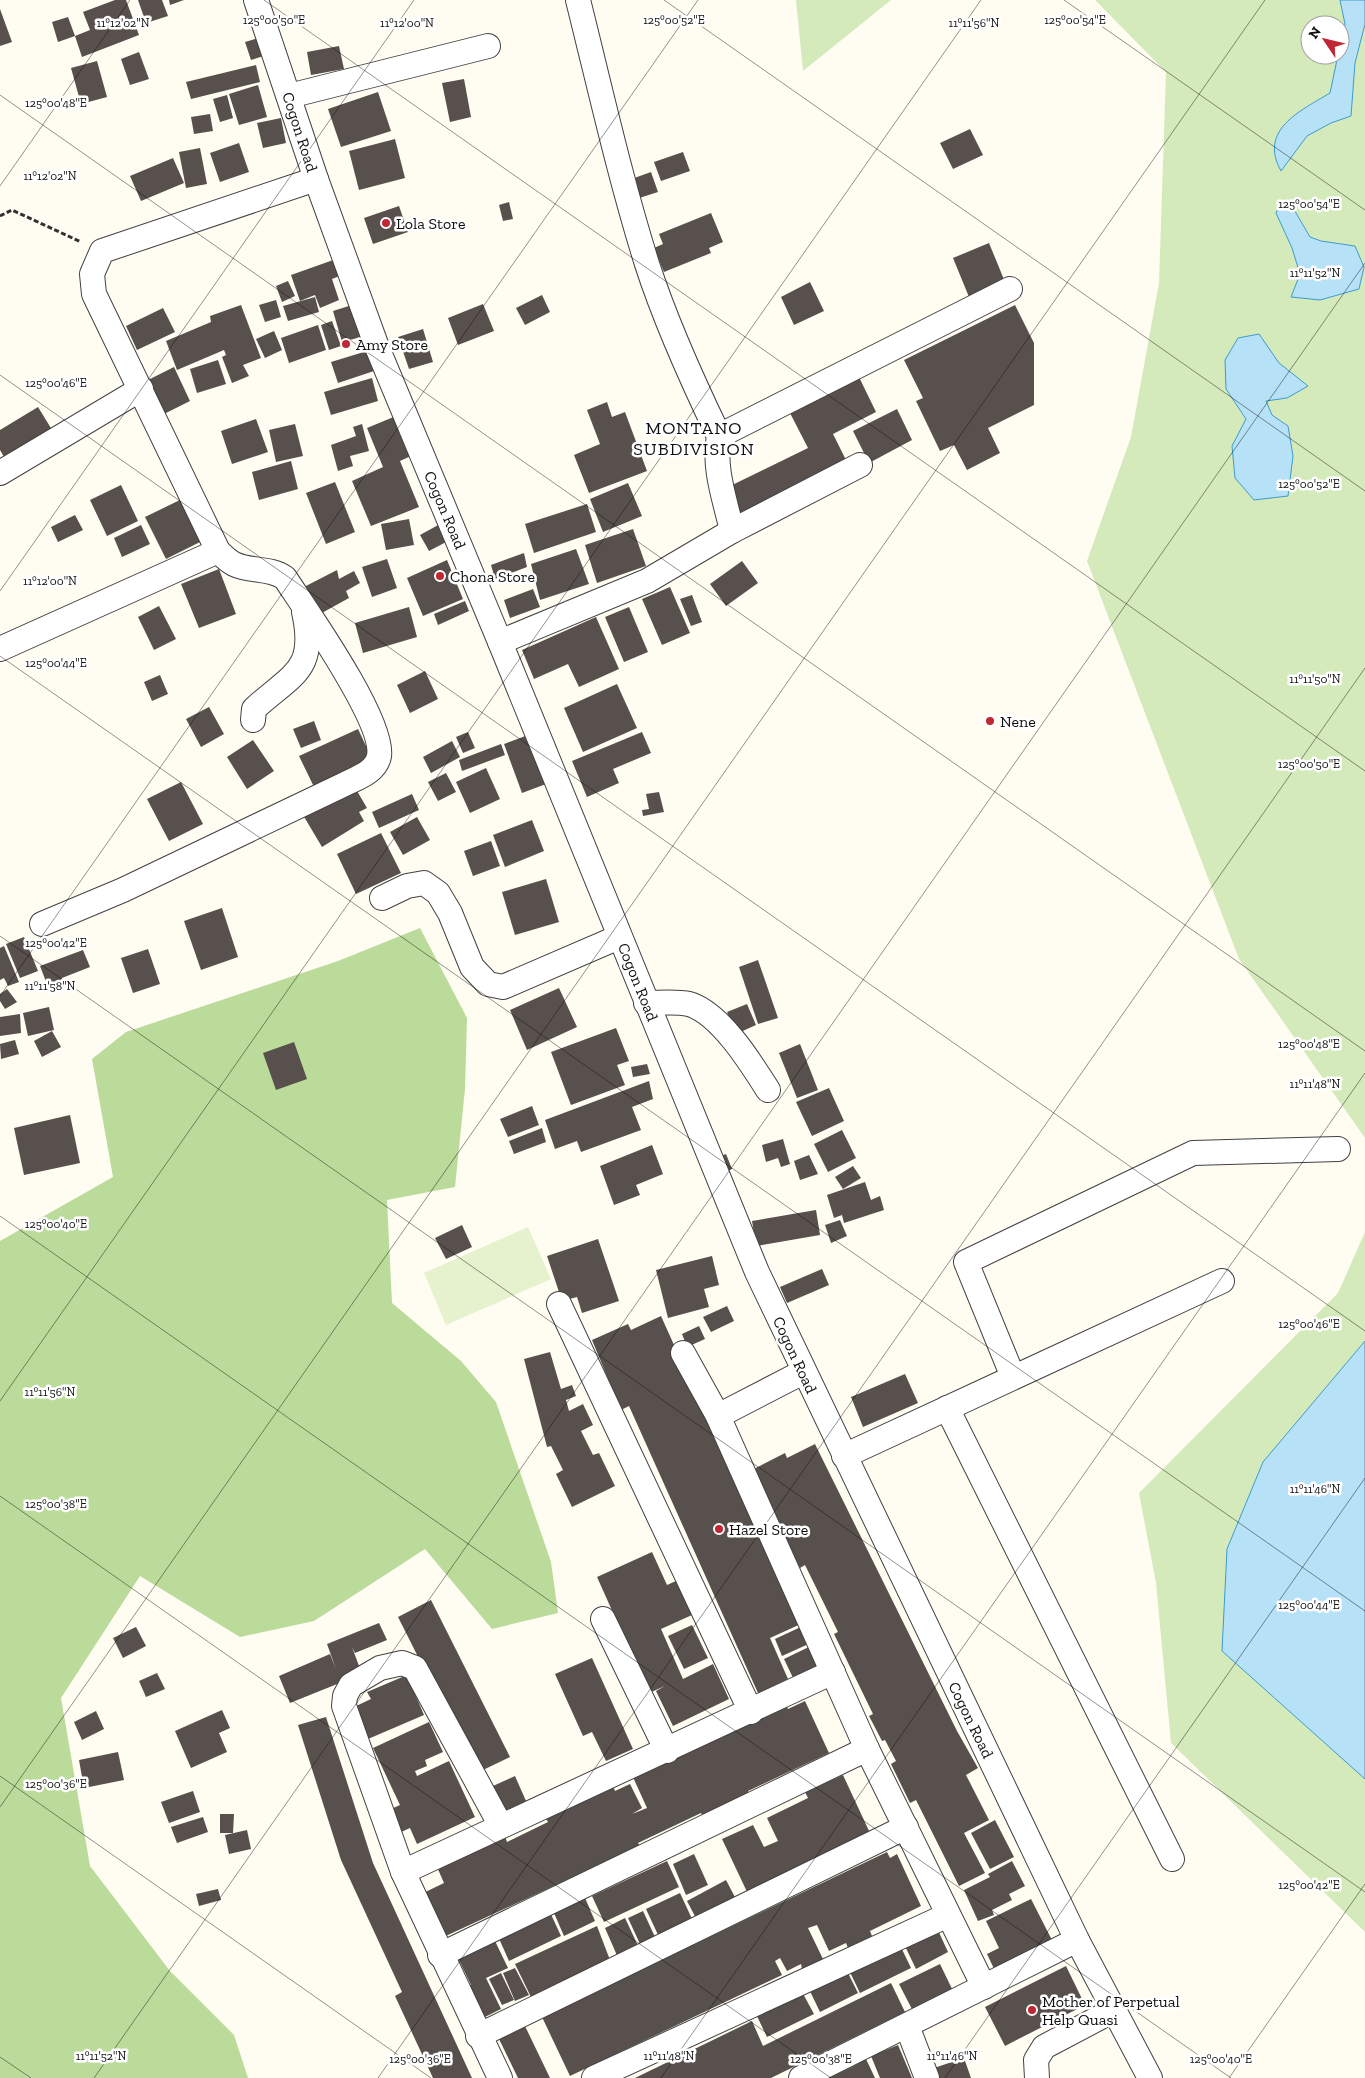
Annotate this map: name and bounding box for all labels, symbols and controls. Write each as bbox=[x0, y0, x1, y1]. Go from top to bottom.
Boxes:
text: 125°00'50"E bbox=[243, 13, 305, 27]
text: 125°00'52"E bbox=[643, 13, 705, 27]
text: 125°00'54"E bbox=[1044, 13, 1106, 27]
north arrow bbox=[1300, 15, 1350, 65]
text: 11°12'02"N bbox=[96, 16, 150, 30]
text: 11°12'00"N bbox=[380, 16, 434, 30]
text: 11°11'56"N bbox=[949, 16, 1000, 30]
text: N bbox=[1305, 23, 1325, 42]
street label: Cogon Road bbox=[278, 90, 322, 174]
text: 125°00'48"E bbox=[25, 96, 87, 110]
text: 11°12'02"N bbox=[23, 169, 77, 183]
text: 125°00'54"E bbox=[1278, 197, 1340, 211]
place label: Lola Store bbox=[396, 214, 465, 233]
marker: Lola Store bbox=[380, 217, 392, 229]
text: 11°11'52"N bbox=[1290, 266, 1340, 280]
place label: Amy Store bbox=[356, 335, 428, 354]
marker: Amy Store bbox=[340, 338, 352, 350]
text: 125°00'46"E bbox=[25, 376, 87, 390]
district label: MONTANO SUBDIVISION bbox=[633, 417, 755, 460]
street label: Cogon Road bbox=[420, 468, 470, 552]
text: 125°00'52"E bbox=[1278, 477, 1340, 491]
place label: Chona Store bbox=[450, 567, 535, 586]
marker: Chona Store bbox=[434, 570, 446, 582]
text: 11°12'00"N bbox=[23, 574, 77, 588]
text: 125°00'44"E bbox=[25, 656, 87, 670]
text: 11°11'50"N bbox=[1289, 672, 1341, 686]
place label: Nene bbox=[1000, 712, 1036, 731]
marker: Nene bbox=[984, 715, 996, 727]
text: 125°00'50"E bbox=[1278, 757, 1340, 771]
text: 125°00'42"E bbox=[25, 936, 87, 950]
street label: Cogon Road bbox=[614, 940, 662, 1024]
text: 11°11'58"N bbox=[25, 979, 76, 993]
text: 125°00'48"E bbox=[1278, 1037, 1340, 1051]
text: 11°11'48"N bbox=[1290, 1077, 1341, 1091]
text: 125°00'40"E bbox=[25, 1217, 87, 1231]
street label: Cogon Road bbox=[769, 1313, 821, 1397]
text: 125°00'46"E bbox=[1278, 1317, 1340, 1331]
text: 11°11'56"N bbox=[25, 1385, 76, 1399]
text: 11°11'46"N bbox=[1290, 1482, 1340, 1496]
text: 125°00'38"E bbox=[25, 1497, 87, 1511]
place label: Hazel Store bbox=[729, 1520, 808, 1539]
marker: Hazel Store bbox=[713, 1523, 725, 1535]
text: 125°00'44"E bbox=[1278, 1598, 1340, 1612]
street label: Cogon Road bbox=[944, 1679, 998, 1762]
text: 125°00'36"E bbox=[25, 1777, 87, 1791]
text: 125°00'42"E bbox=[1278, 1878, 1340, 1892]
place label: Mother of Perpetual Help Quasi bbox=[1042, 1992, 1180, 2029]
marker: Mother of Perpetual Help Quasi bbox=[1026, 2004, 1038, 2016]
text: 11°11'52"N bbox=[76, 2049, 126, 2063]
text: 11°11'48"N bbox=[644, 2049, 695, 2063]
text: 11°11'46"N bbox=[927, 2049, 977, 2063]
text: 125°00'36"E bbox=[389, 2052, 451, 2066]
text: 125°00'38"E bbox=[790, 2052, 852, 2066]
text: 125°00'40"E bbox=[1190, 2052, 1252, 2066]

